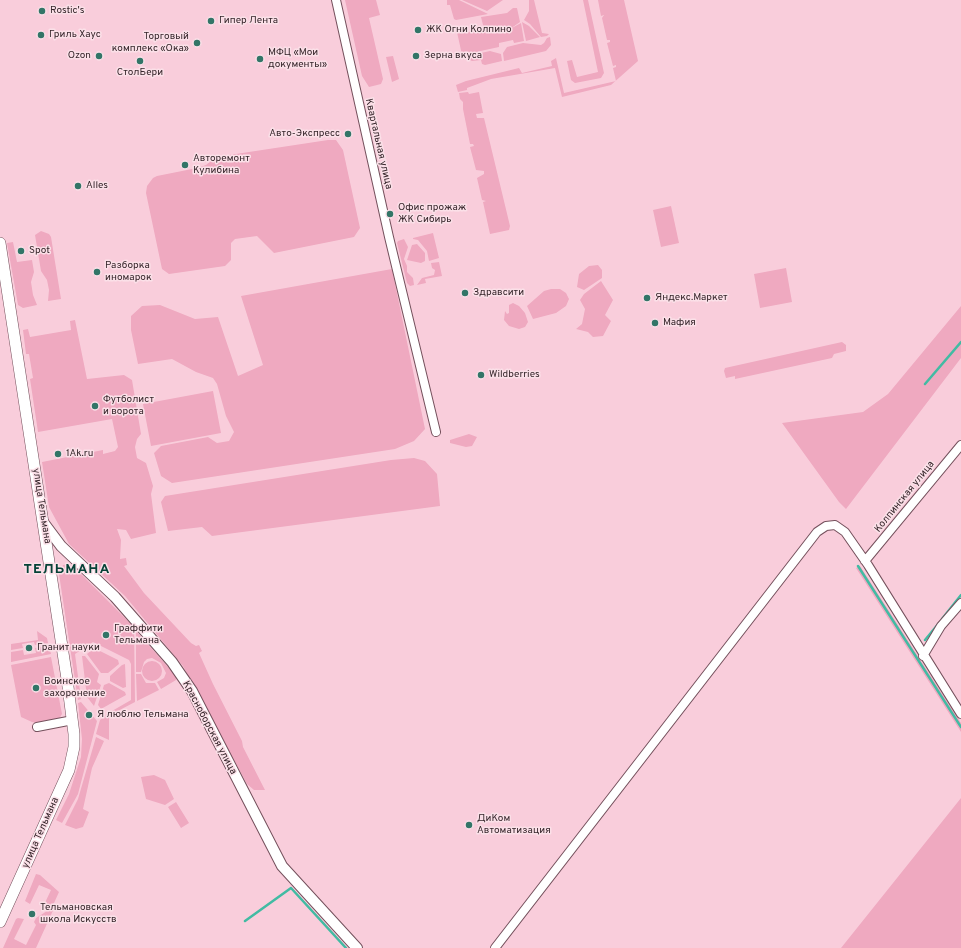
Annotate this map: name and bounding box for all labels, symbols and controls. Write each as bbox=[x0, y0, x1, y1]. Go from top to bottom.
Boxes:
place label: Rostic's bbox=[50, 5, 84, 17]
marker: Rostic's bbox=[37, 6, 47, 16]
place label: Гипер Лента bbox=[219, 15, 278, 27]
marker: Гипер Лента bbox=[206, 16, 216, 26]
place label: ЖК Огни Колпино bbox=[426, 24, 512, 36]
marker: ЖК Огни Колпино bbox=[413, 25, 423, 35]
place label: Гриль Хаус bbox=[49, 29, 101, 41]
marker: Гриль Хаус bbox=[36, 30, 46, 40]
place label: Торговый комплекс «Ока» bbox=[112, 31, 189, 54]
marker: Торговый комплекс «Ока» bbox=[192, 38, 202, 48]
place label: МФЦ «Мои документы» bbox=[268, 47, 327, 70]
place label: Ozon bbox=[68, 50, 91, 62]
place label: Зерна вкуса bbox=[424, 50, 482, 62]
marker: Ozon bbox=[94, 51, 104, 61]
marker: Зерна вкуса bbox=[411, 51, 421, 61]
marker: МФЦ «Мои документы» bbox=[255, 54, 265, 64]
marker: СтолБери bbox=[135, 56, 145, 66]
place label: СтолБери bbox=[117, 67, 163, 79]
street label: Квартальная улица bbox=[362, 98, 394, 190]
place label: Авто-Экспресс bbox=[269, 128, 340, 140]
marker: Авто-Экспресс bbox=[343, 129, 353, 139]
place label: Авторемонт Кулибина bbox=[193, 153, 250, 176]
marker: Авторемонт Кулибина bbox=[180, 160, 190, 170]
place label: Alles bbox=[86, 180, 108, 192]
marker: Alles bbox=[73, 181, 83, 191]
place label: Офис прожаж ЖК Сибирь bbox=[398, 202, 466, 226]
marker: Офис прожаж ЖК Сибирь bbox=[385, 209, 395, 219]
place label: Spot bbox=[29, 245, 50, 257]
marker: Spot bbox=[16, 246, 26, 256]
place label: Разборка иномарок bbox=[105, 260, 152, 284]
marker: Разборка иномарок bbox=[92, 267, 102, 277]
place label: Здравсити bbox=[473, 287, 524, 299]
marker: Здравсити bbox=[460, 288, 470, 298]
place label: Яндекс.Маркет bbox=[655, 292, 728, 304]
marker: Яндекс.Маркет bbox=[642, 293, 652, 303]
place label: Мафия bbox=[663, 317, 696, 329]
marker: Мафия bbox=[650, 318, 660, 328]
place label: Wildberries bbox=[489, 369, 540, 381]
marker: Wildberries bbox=[476, 370, 486, 380]
place label: Футболист и ворота bbox=[103, 394, 154, 418]
marker: Футболист и ворота bbox=[90, 401, 100, 411]
place label: 1Ak.ru bbox=[66, 448, 93, 460]
marker: 1Ak.ru bbox=[53, 449, 63, 459]
street label: Колпинская улица bbox=[872, 459, 938, 535]
street label: улица Тельмана bbox=[29, 467, 53, 545]
district label: ТЕЛЬМАНА bbox=[24, 562, 110, 578]
place label: Граффити Тельмана bbox=[114, 623, 163, 646]
marker: Граффити Тельмана bbox=[101, 630, 111, 640]
place label: Гранит науки bbox=[37, 642, 100, 654]
marker: Гранит науки bbox=[24, 643, 34, 653]
place label: Воинское захоронение bbox=[44, 676, 105, 700]
street label: Красноборская улица bbox=[179, 679, 239, 777]
marker: Воинское захоронение bbox=[31, 683, 41, 693]
place label: Я люблю Тельмана bbox=[97, 709, 189, 721]
marker: Я люблю Тельмана bbox=[84, 710, 94, 720]
street label: улица Тельмана bbox=[20, 796, 62, 870]
place label: ДиКом Автоматизация bbox=[477, 813, 551, 836]
marker: ДиКом Автоматизация bbox=[464, 820, 474, 830]
place label: Тельмановская школа Искусств bbox=[40, 902, 117, 926]
marker: Тельмановская школа Искусств bbox=[27, 909, 37, 919]

